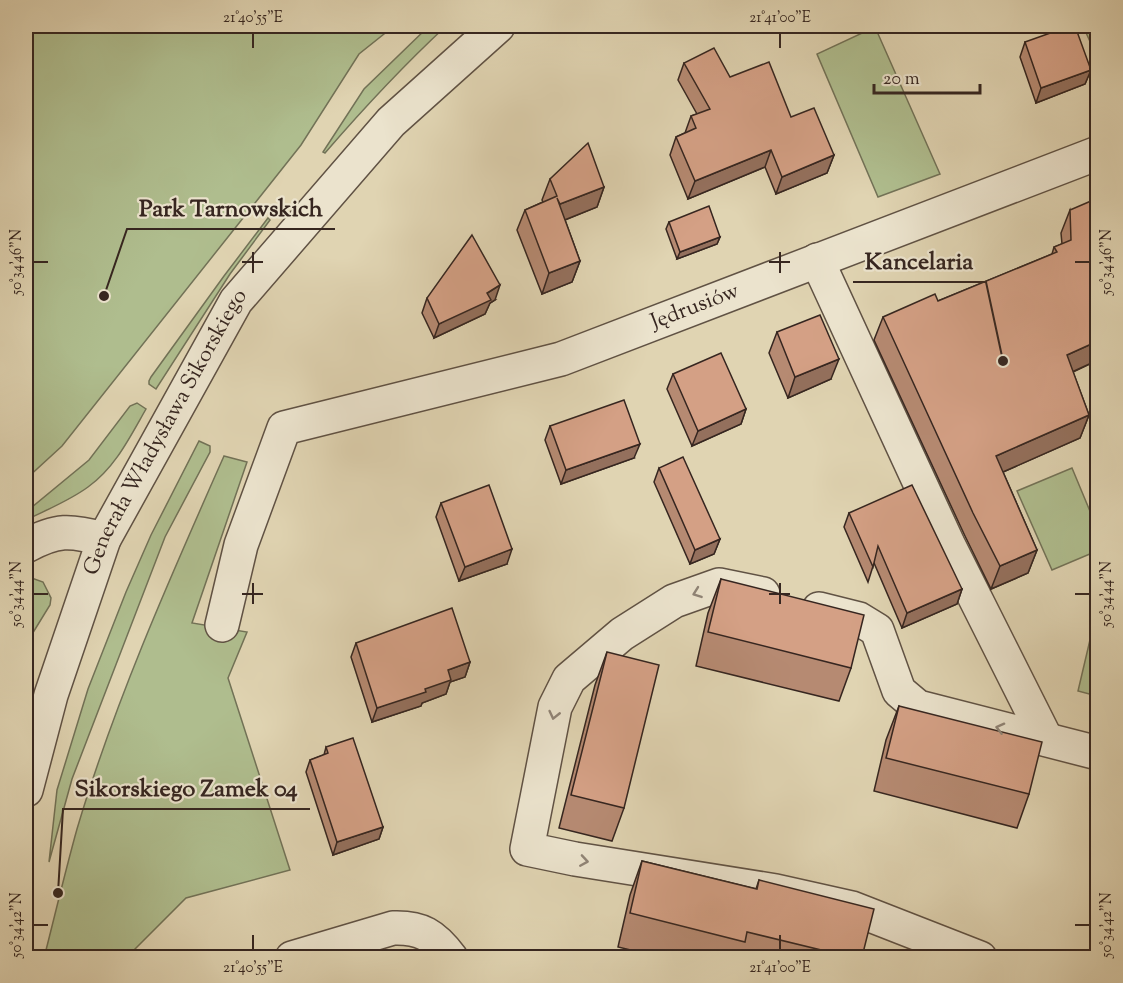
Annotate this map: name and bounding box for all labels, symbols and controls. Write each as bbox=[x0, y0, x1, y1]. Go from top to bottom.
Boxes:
text: 21°40'55"E bbox=[223, 8, 283, 29]
text: 21°41'00"E bbox=[749, 8, 811, 29]
scale bar bbox=[874, 57, 980, 95]
text: 20 m bbox=[883, 67, 920, 93]
callout: Park Tarnowskich bbox=[127, 187, 335, 229]
text: Park Tarnowskich bbox=[139, 193, 324, 227]
text: 50°34'46"N bbox=[7, 229, 28, 296]
text: 50°34'46"N bbox=[1097, 229, 1118, 296]
callout: Kancelaria bbox=[853, 240, 986, 282]
text: Kancelaria bbox=[865, 246, 974, 280]
street label: Jędrusiów bbox=[645, 276, 745, 339]
street label: Generała Władysława Sikorskiego bbox=[77, 282, 256, 580]
text: 50°34'44"N bbox=[7, 561, 28, 628]
text: 50°34'44"N bbox=[1097, 561, 1118, 628]
one-way arrow bbox=[692, 585, 703, 598]
one-way arrow bbox=[548, 710, 561, 720]
one-way arrow bbox=[995, 722, 1005, 735]
callout: Sikorskiego Zamek 04 bbox=[63, 767, 310, 809]
text: Sikorskiego Zamek 04 bbox=[74, 773, 298, 807]
one-way arrow bbox=[579, 854, 588, 866]
text: 50°34'42"N bbox=[7, 892, 28, 959]
text: 50°34'42"N bbox=[1097, 892, 1118, 959]
text: 21°40'55"E bbox=[223, 958, 283, 979]
text: 21°41'00"E bbox=[749, 958, 811, 979]

